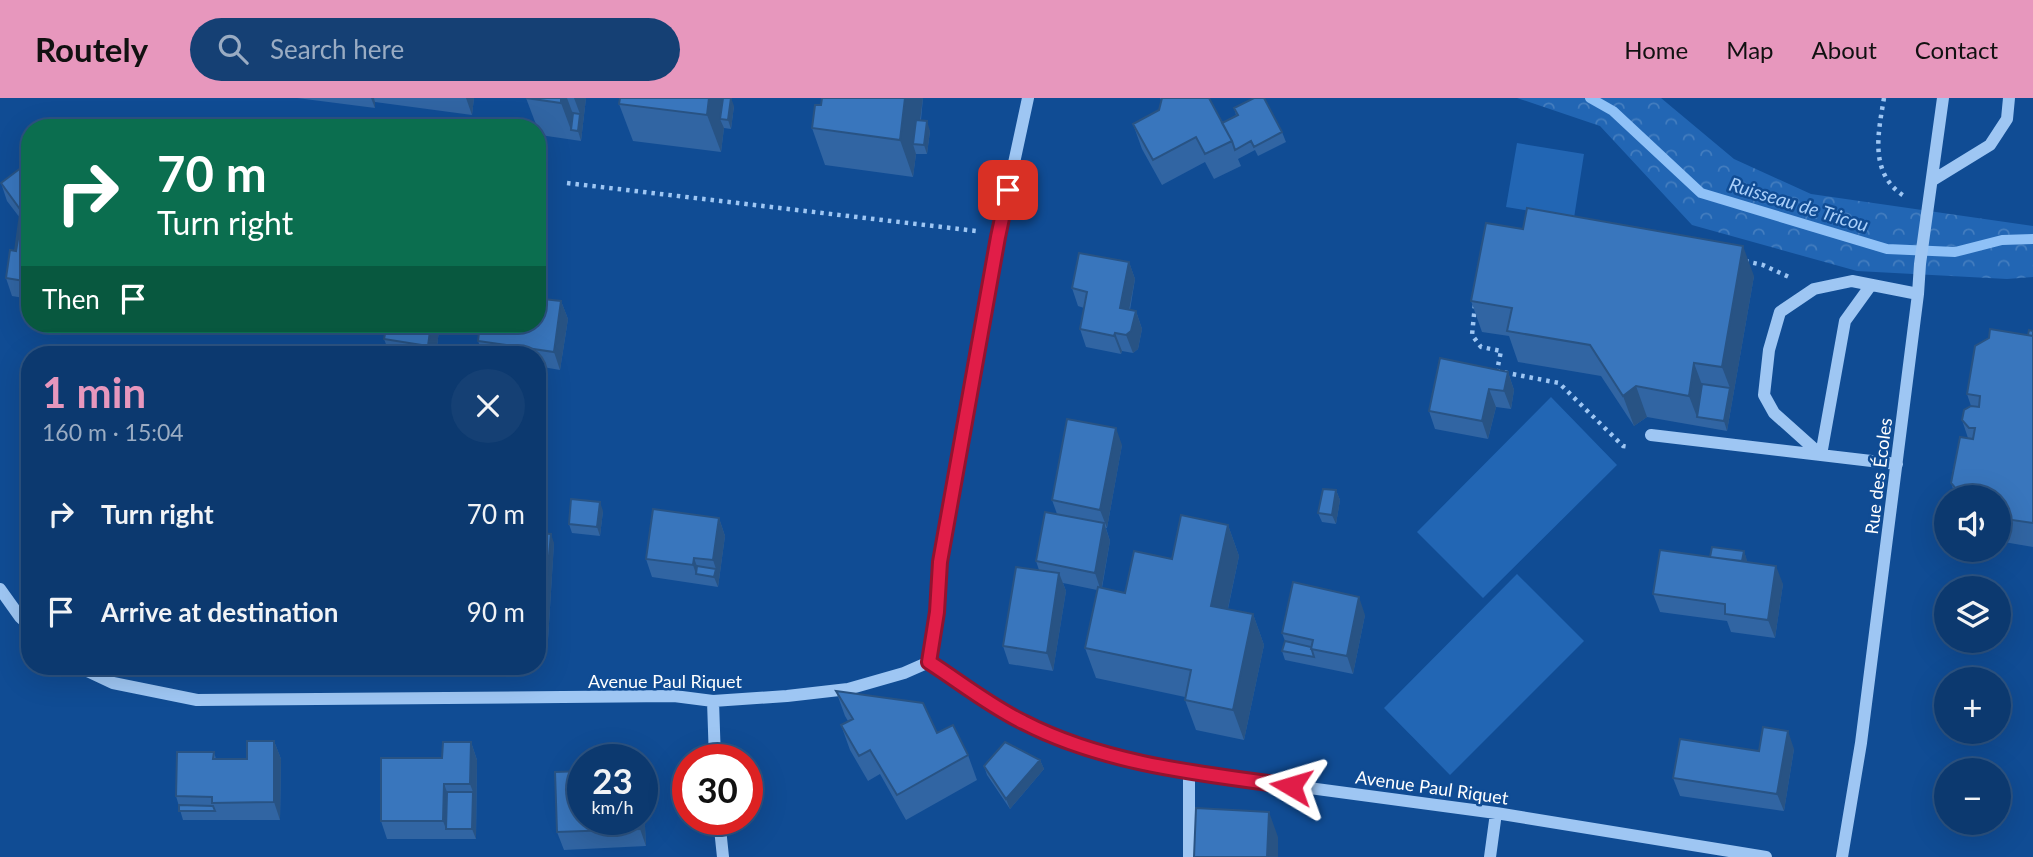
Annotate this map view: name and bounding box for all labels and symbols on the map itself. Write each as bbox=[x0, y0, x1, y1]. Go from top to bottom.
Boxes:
pin bbox=[978, 160, 1038, 220]
water label: Ruisseau de Tricou bbox=[1726, 172, 1872, 236]
street label: Rue des Écoles bbox=[1860, 416, 1896, 536]
street label: Avenue Paul Riquet bbox=[588, 670, 743, 692]
speed limit sign: 30 bbox=[672, 744, 763, 835]
position arrow bbox=[1254, 749, 1328, 823]
street label: Avenue Paul Riquet bbox=[1354, 765, 1510, 809]

